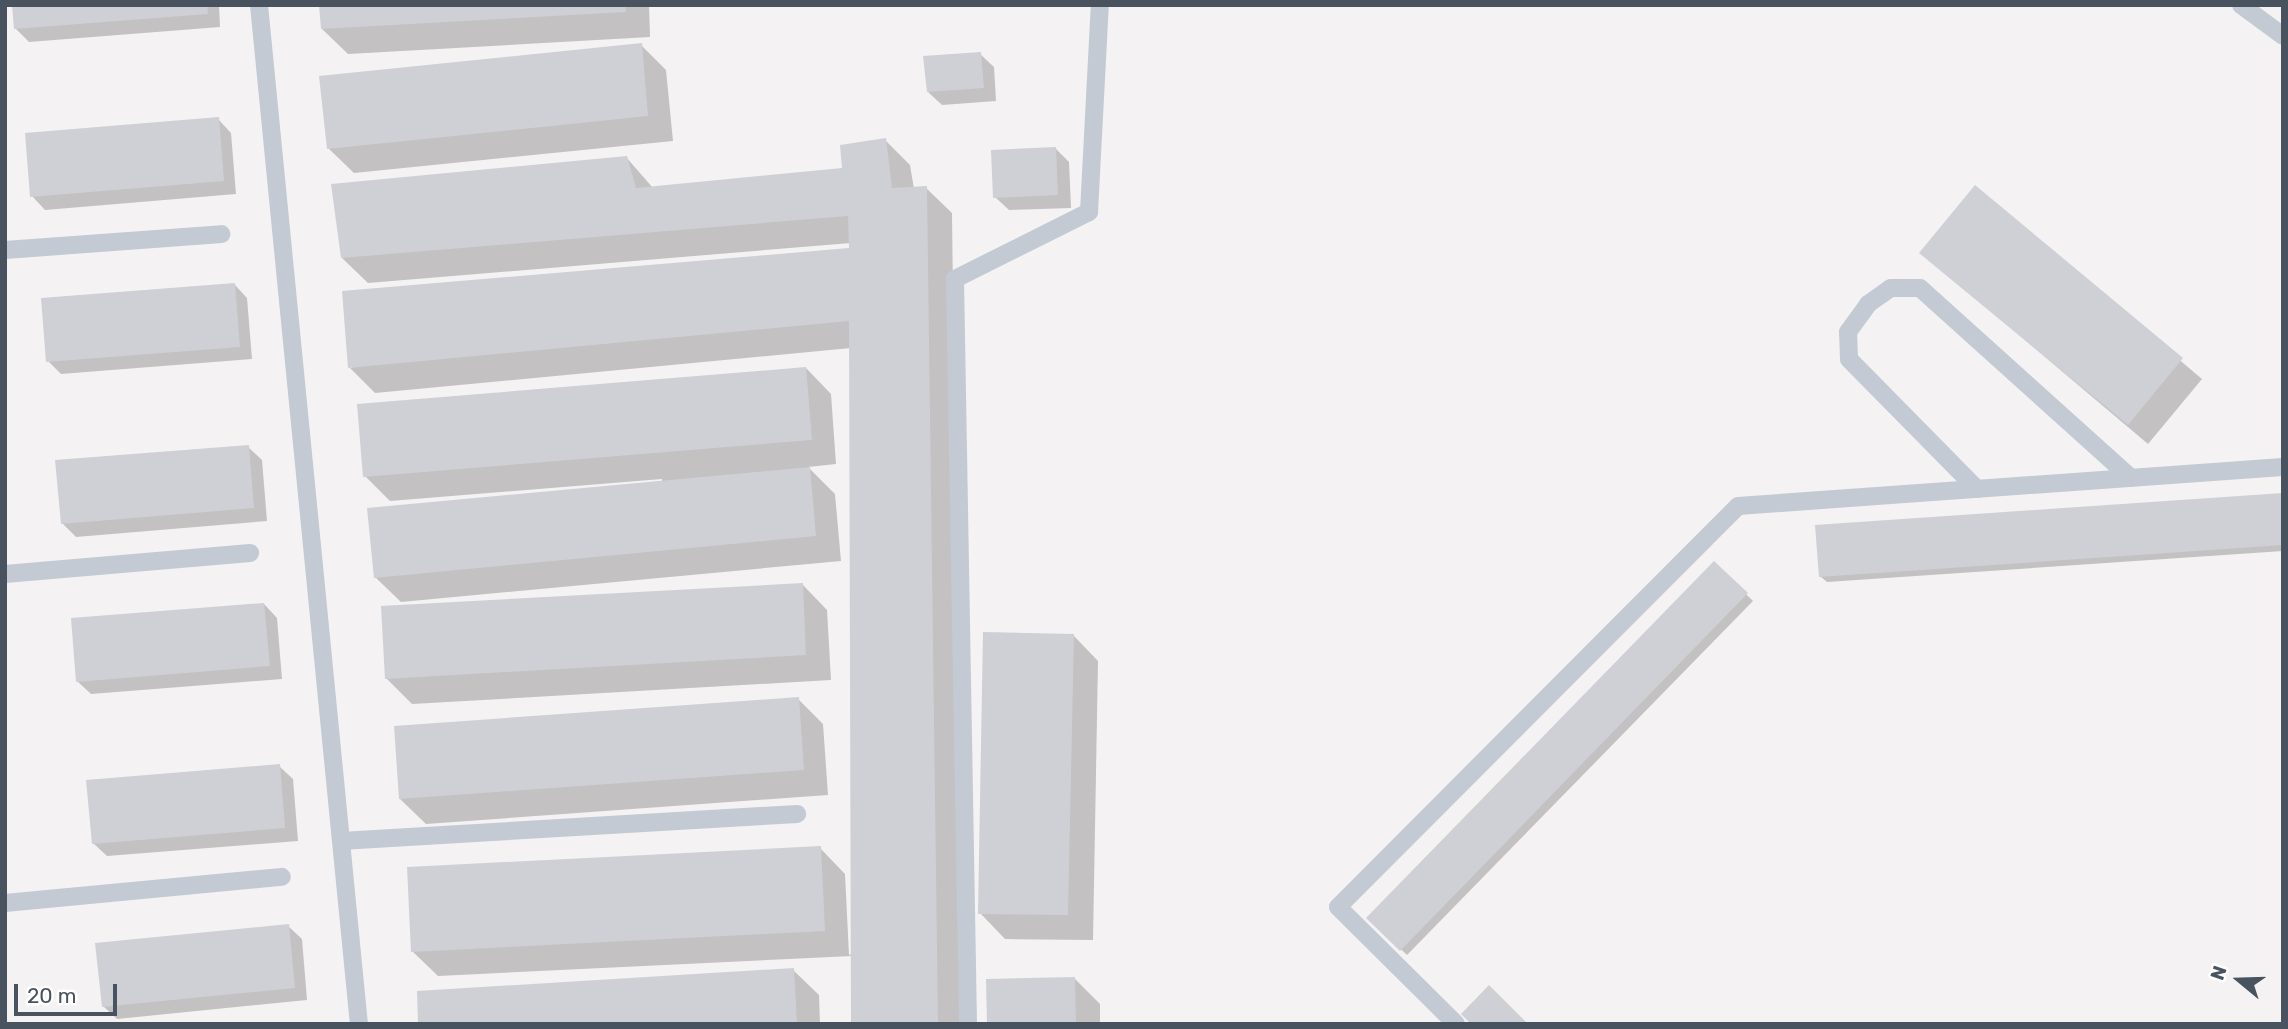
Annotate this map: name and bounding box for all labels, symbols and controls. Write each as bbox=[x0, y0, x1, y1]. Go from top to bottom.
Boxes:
north arrow bbox=[2204, 945, 2274, 1015]
text: N bbox=[2206, 963, 2232, 983]
scale bar bbox=[18, 970, 121, 1014]
text: 20 m bbox=[27, 983, 76, 1008]

